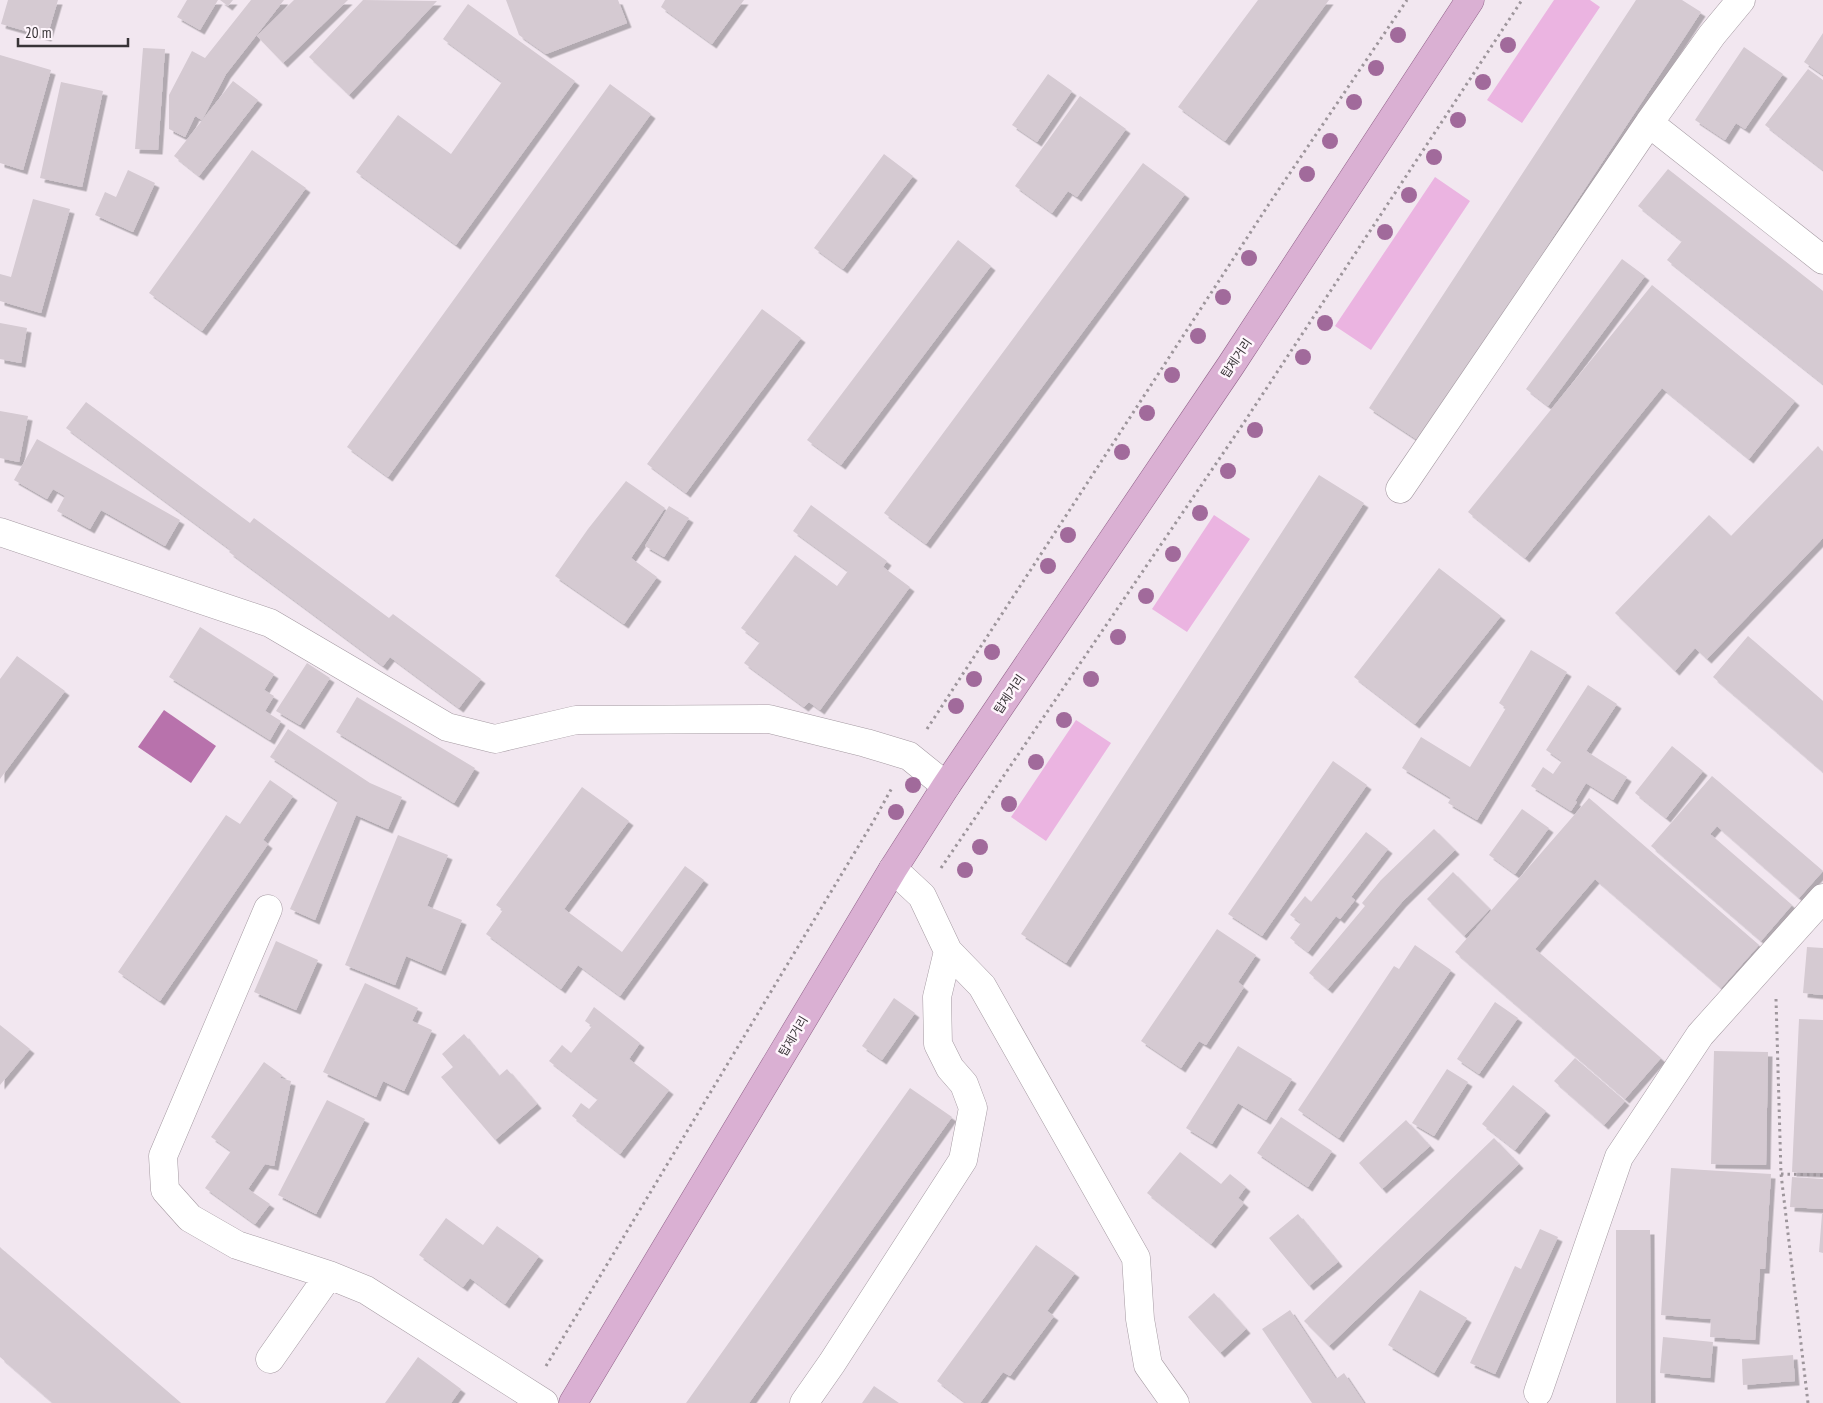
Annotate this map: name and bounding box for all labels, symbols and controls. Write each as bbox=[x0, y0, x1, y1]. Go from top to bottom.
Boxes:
scale bar bbox=[18, 15, 128, 47]
text: 20 m bbox=[25, 23, 51, 42]
street label: 탑제거리 bbox=[1217, 335, 1255, 381]
street label: 탑제거리 bbox=[990, 671, 1028, 717]
street label: 탑제거리 bbox=[775, 1013, 811, 1059]

